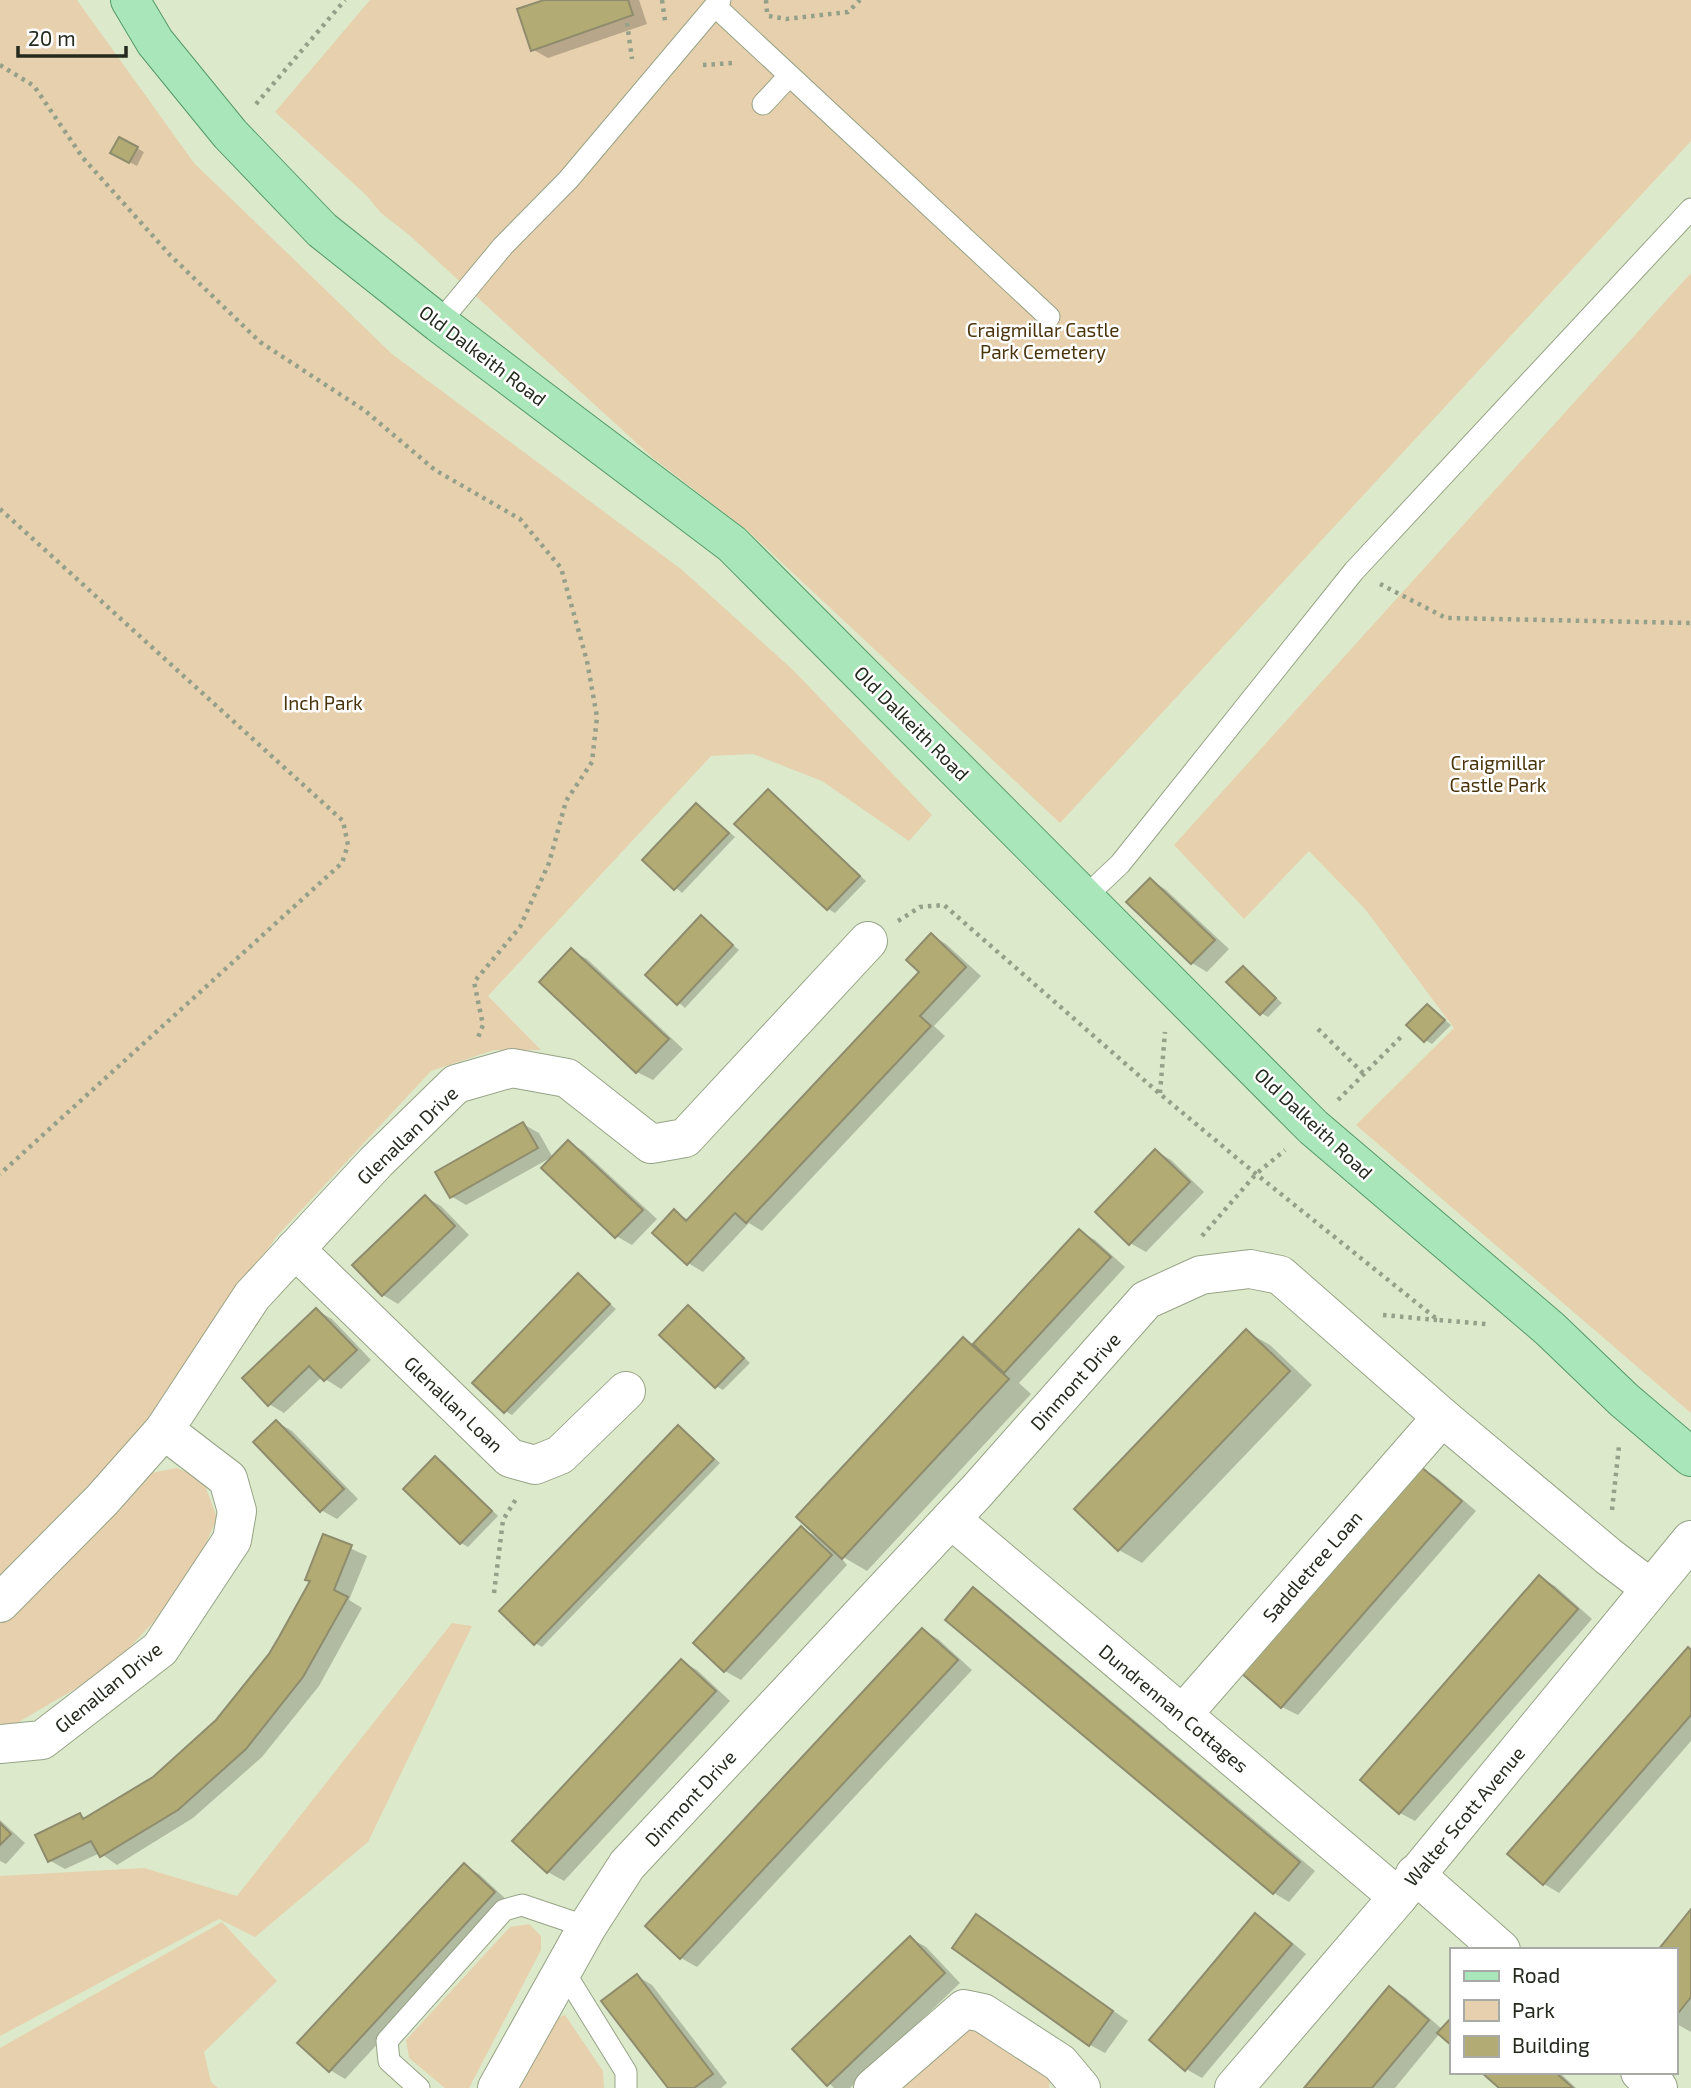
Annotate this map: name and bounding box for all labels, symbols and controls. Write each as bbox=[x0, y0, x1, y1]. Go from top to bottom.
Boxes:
scale bar bbox=[18, 14, 126, 58]
text: 20 m bbox=[28, 25, 76, 50]
street label: Old Dalkeith Road bbox=[415, 300, 551, 410]
park label: Craigmillar Castle Park Cemetery bbox=[967, 318, 1119, 363]
street label: Old Dalkeith Road bbox=[850, 661, 974, 785]
park label: Inch Park bbox=[283, 691, 363, 714]
park label: Craigmillar Castle Park bbox=[1449, 751, 1547, 796]
street label: Old Dalkeith Road bbox=[1250, 1063, 1378, 1183]
street label: Glenallan Drive bbox=[352, 1081, 462, 1189]
street label: Dinmont Drive bbox=[1025, 1327, 1125, 1435]
street label: Glenallan Loan bbox=[400, 1351, 508, 1457]
street label: Saddletree Loan bbox=[1257, 1506, 1367, 1626]
street label: Glenallan Drive bbox=[50, 1637, 166, 1737]
street label: Dundrennan Cottages bbox=[1095, 1639, 1253, 1777]
street label: Walter Scott Avenue bbox=[1399, 1742, 1529, 1890]
street label: Dinmont Drive bbox=[639, 1745, 741, 1851]
legend bbox=[1450, 1948, 1677, 2074]
text: Road bbox=[1512, 1962, 1560, 1987]
text: Park bbox=[1512, 1997, 1555, 2022]
text: Building bbox=[1512, 2032, 1590, 2057]

